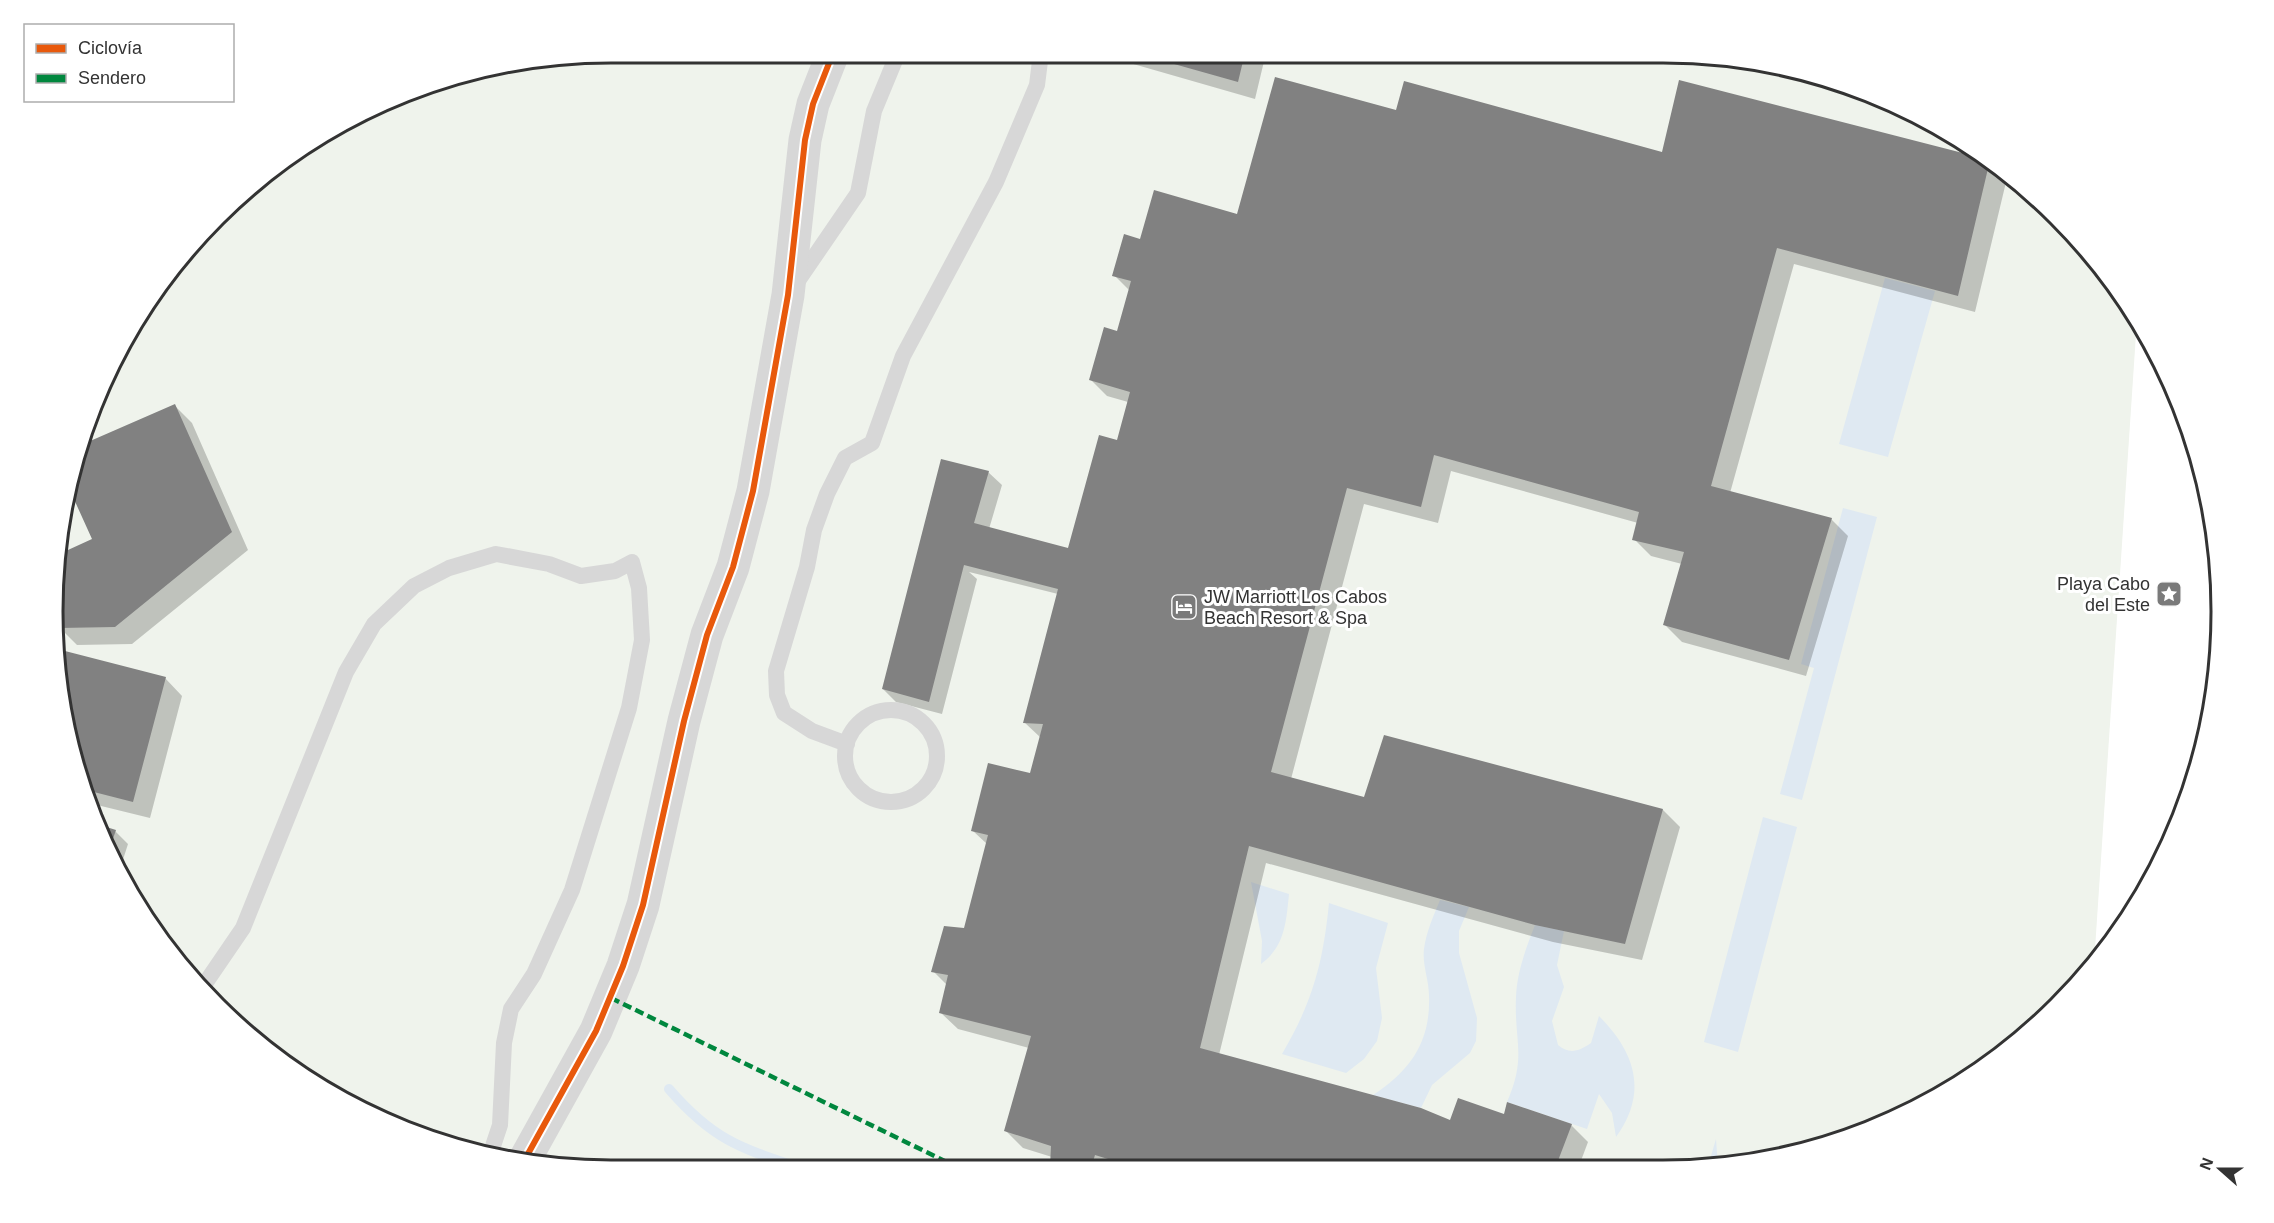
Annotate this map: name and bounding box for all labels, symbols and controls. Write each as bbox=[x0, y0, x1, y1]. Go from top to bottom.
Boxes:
legend bbox=[24, 24, 234, 102]
text: Ciclovía bbox=[78, 38, 143, 58]
text: Sendero bbox=[78, 68, 146, 88]
place label: Playa Cabo del Este bbox=[2057, 574, 2150, 615]
place icon: Playa Cabo del Este bbox=[2154, 579, 2184, 609]
place label: JW Marriott Los Cabos Beach Resort & Spa bbox=[1204, 587, 1387, 628]
hotel icon: JW Marriott Los Cabos Beach Resort & Spa bbox=[1169, 592, 1199, 622]
north arrow bbox=[2190, 1139, 2250, 1199]
text: N bbox=[2196, 1155, 2216, 1172]

